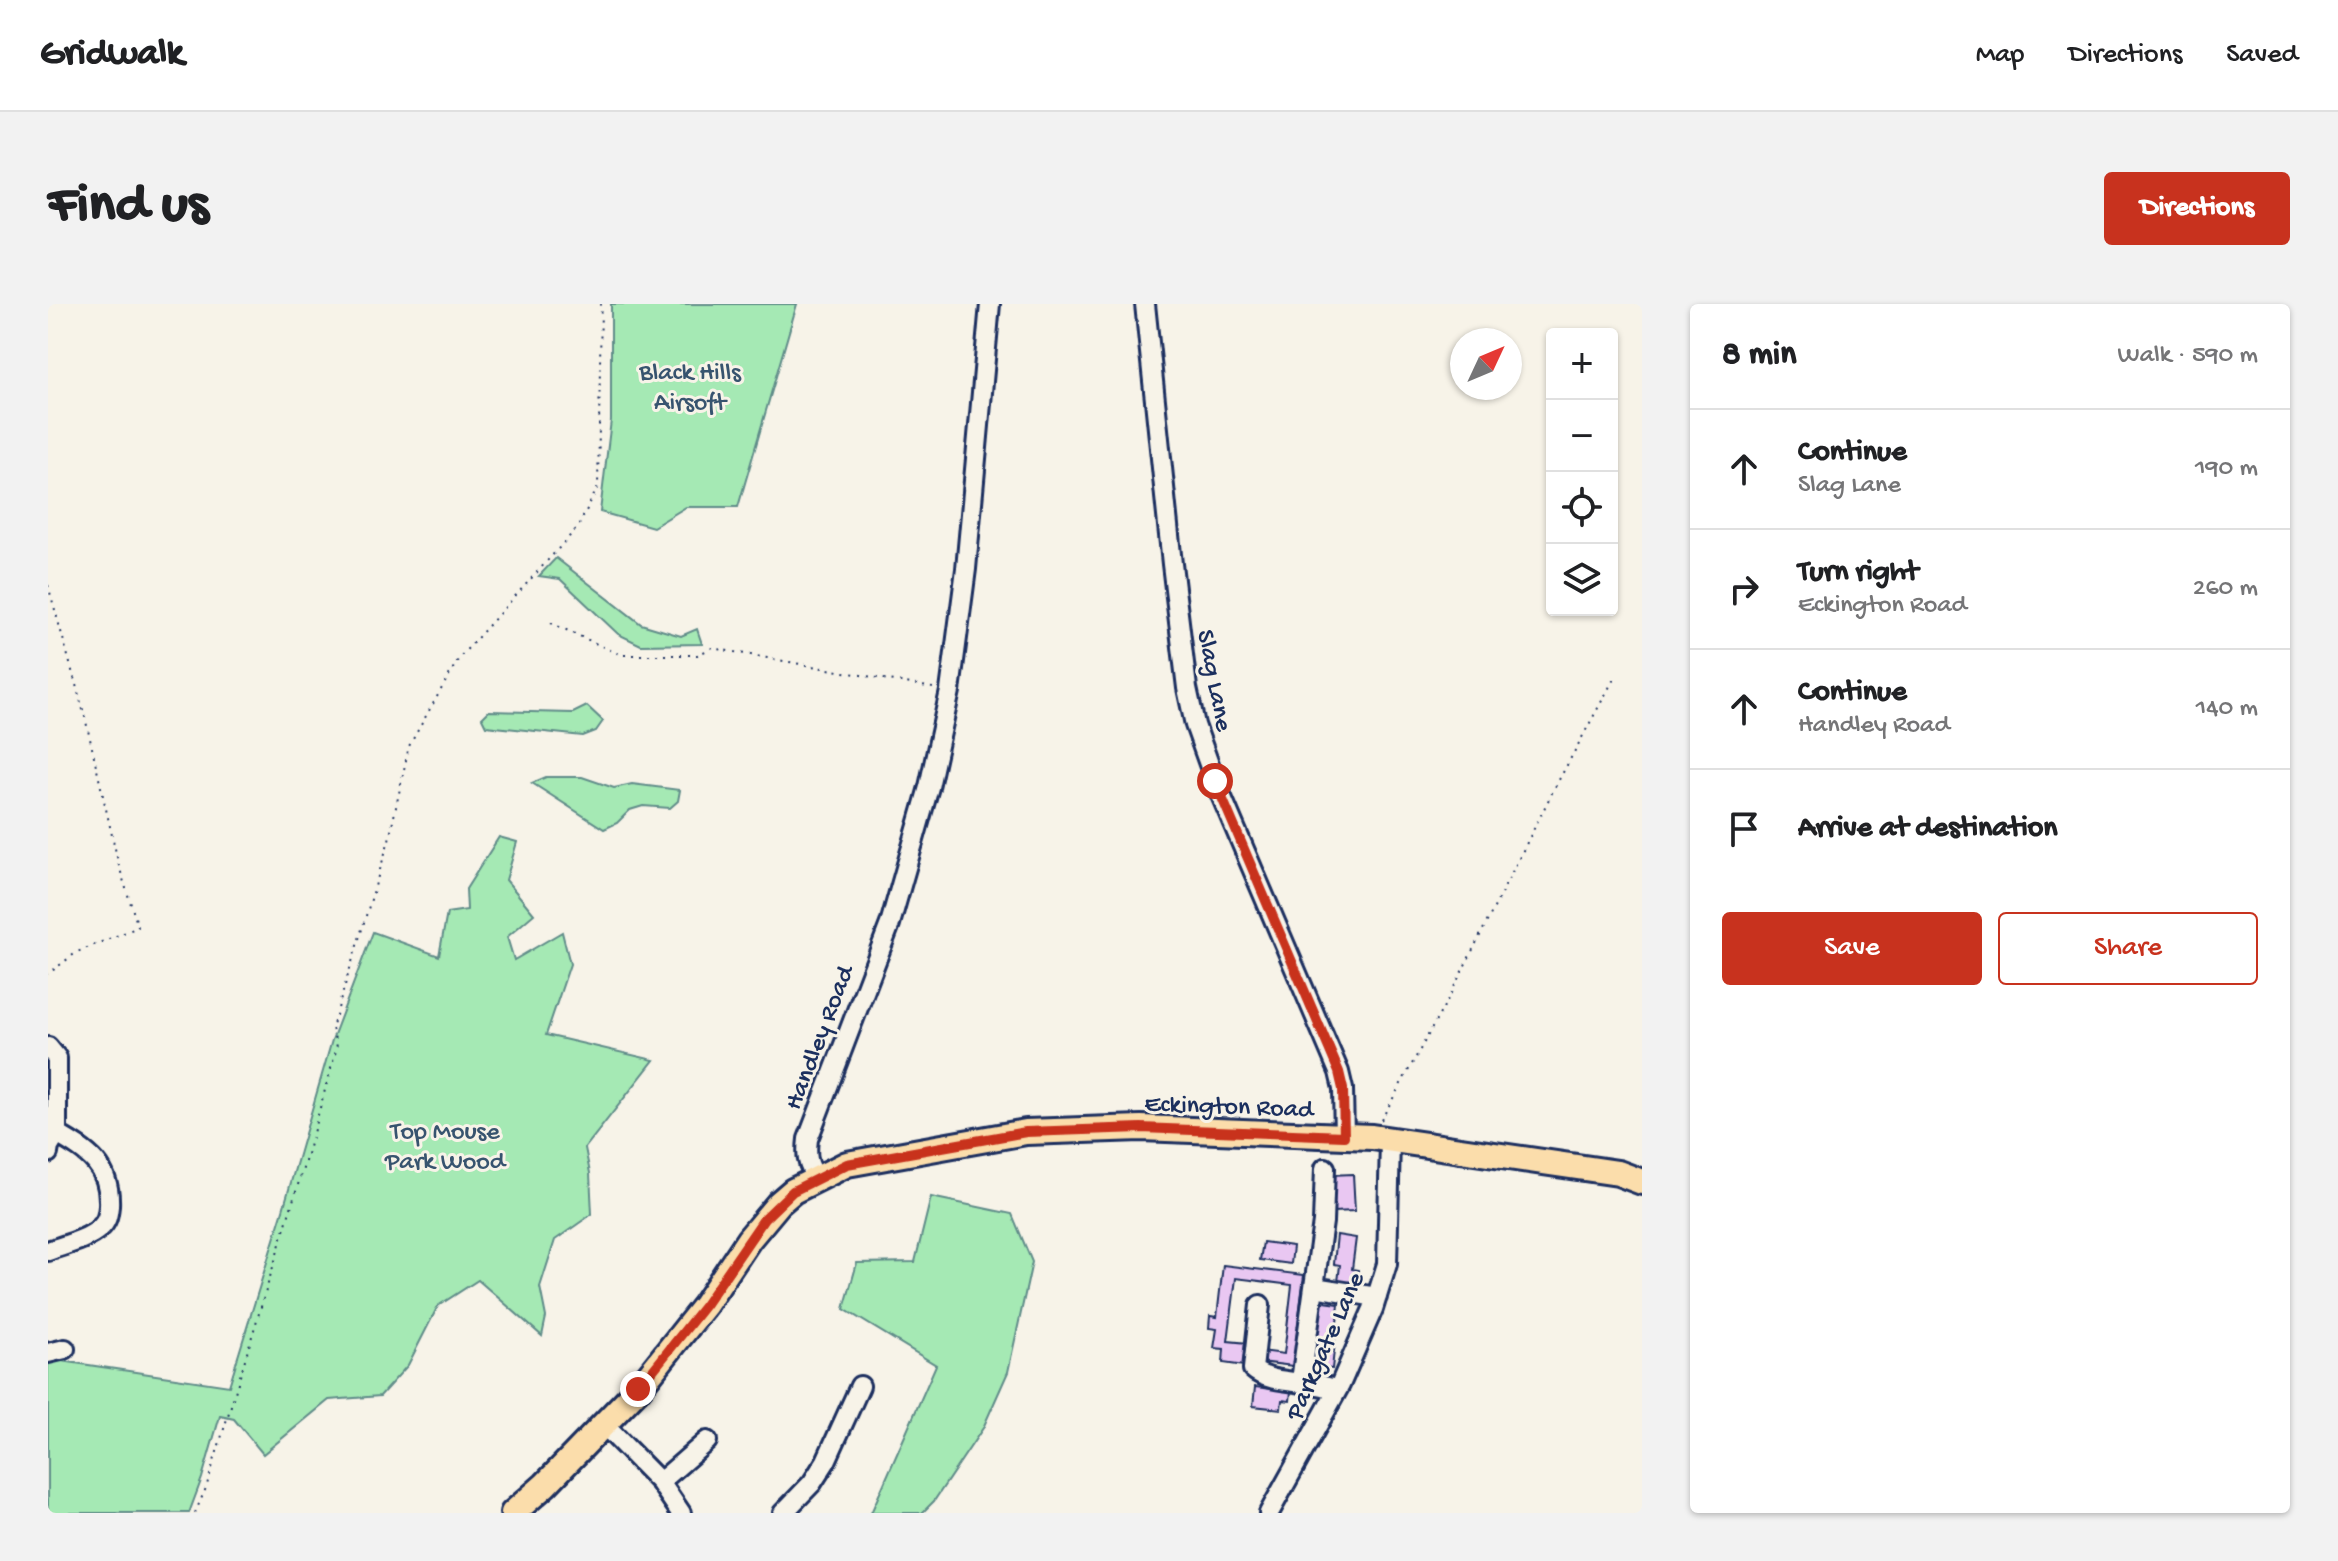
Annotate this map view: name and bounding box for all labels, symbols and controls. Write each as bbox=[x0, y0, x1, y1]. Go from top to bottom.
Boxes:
text: Gridwalk bbox=[40, 33, 184, 77]
text: Map bbox=[1976, 39, 2024, 72]
text: Directions bbox=[2068, 39, 2182, 72]
text: Saved bbox=[2226, 39, 2298, 72]
button: Directions bbox=[2104, 172, 2290, 245]
text: Find us bbox=[48, 175, 208, 241]
north arrow bbox=[1450, 328, 1522, 400]
map controls bbox=[1546, 328, 1618, 616]
button: + bbox=[1546, 328, 1618, 400]
text: 8 min bbox=[1722, 336, 1796, 376]
text: Walk · 590 m bbox=[2118, 341, 2258, 372]
park label: Black Hills Airsoft bbox=[638, 359, 742, 420]
button: − bbox=[1546, 400, 1618, 472]
text: Continue bbox=[1798, 436, 1907, 471]
icon: ahead bbox=[1722, 447, 1766, 491]
text: 190 m bbox=[2195, 454, 2258, 485]
text: Slag Lane bbox=[1798, 471, 1901, 502]
button: locate bbox=[1546, 472, 1618, 544]
button: layers bbox=[1546, 544, 1618, 616]
text: Turn right bbox=[1798, 556, 1918, 591]
icon: right bbox=[1722, 567, 1766, 611]
text: 260 m bbox=[2193, 574, 2258, 605]
text: Eckington Road bbox=[1798, 591, 1967, 622]
street label: Slag Lane bbox=[1188, 627, 1238, 735]
text: Continue bbox=[1798, 676, 1907, 711]
icon: ahead bbox=[1722, 687, 1766, 731]
text: 140 m bbox=[2196, 694, 2258, 725]
text: Handley Road bbox=[1798, 711, 1950, 742]
route start bbox=[1197, 763, 1233, 799]
icon: arrive bbox=[1722, 807, 1766, 851]
text: Arrive at destination bbox=[1798, 812, 2058, 847]
button: Save bbox=[1722, 912, 1982, 985]
button: Share bbox=[1998, 912, 2258, 985]
street label: Handley Road bbox=[780, 961, 863, 1115]
street label: Eckington Road bbox=[1144, 1090, 1316, 1127]
park label: Top Mouse Park Wood bbox=[384, 1118, 507, 1179]
street label: Parkgate Lane bbox=[1280, 1267, 1374, 1427]
route end bbox=[620, 1371, 656, 1407]

